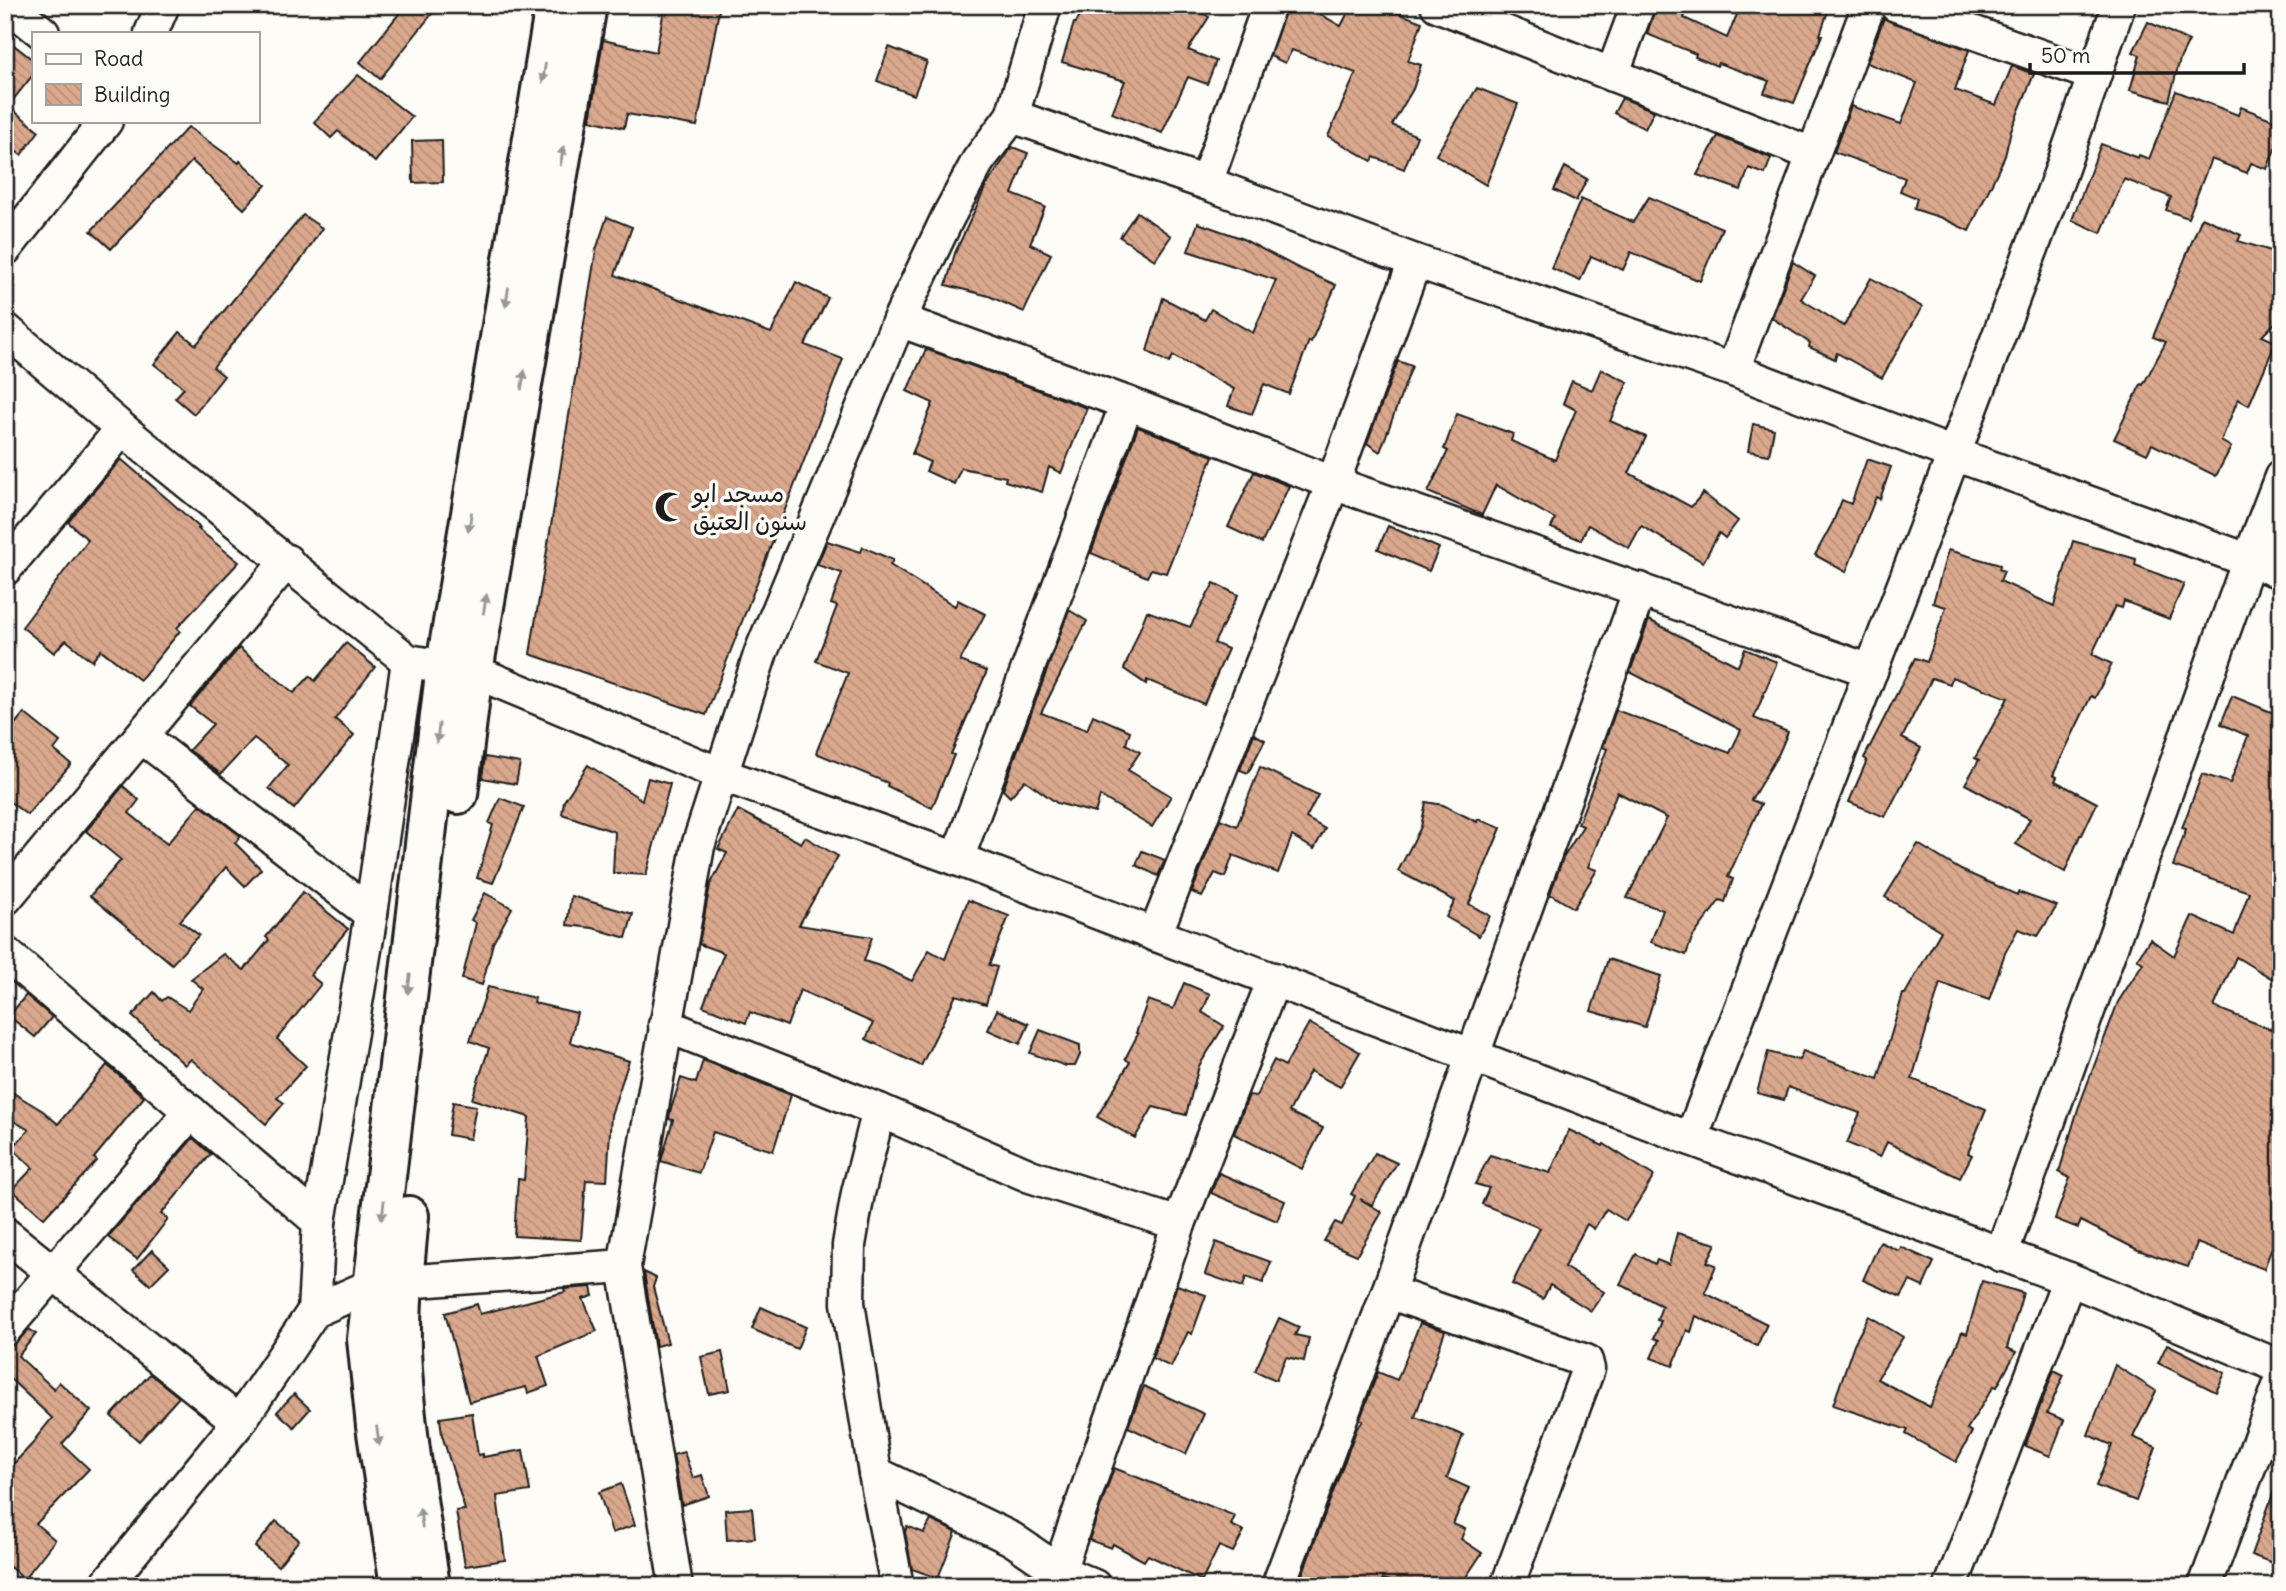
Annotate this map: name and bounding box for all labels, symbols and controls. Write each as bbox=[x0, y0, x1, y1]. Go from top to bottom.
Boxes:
legend bbox=[32, 32, 259, 122]
scale bar bbox=[2030, 32, 2244, 76]
text: 50 m bbox=[2041, 42, 2090, 69]
text: Road bbox=[94, 45, 143, 72]
one-way arrow bbox=[538, 62, 549, 84]
text: Building bbox=[94, 81, 170, 108]
one-way arrow bbox=[556, 145, 567, 167]
one-way arrow bbox=[501, 286, 512, 308]
one-way arrow bbox=[518, 369, 529, 391]
place label: مسجد ابو سنون العتيق bbox=[691, 478, 807, 538]
mosque icon: مسجد ابو سنون العتيق bbox=[653, 490, 687, 524]
one-way arrow bbox=[464, 511, 475, 533]
one-way arrow bbox=[480, 593, 491, 615]
one-way arrow bbox=[433, 722, 444, 744]
one-way arrow bbox=[404, 973, 415, 995]
one-way arrow bbox=[378, 1199, 389, 1221]
one-way arrow bbox=[373, 1425, 384, 1447]
one-way arrow bbox=[415, 1507, 426, 1529]

